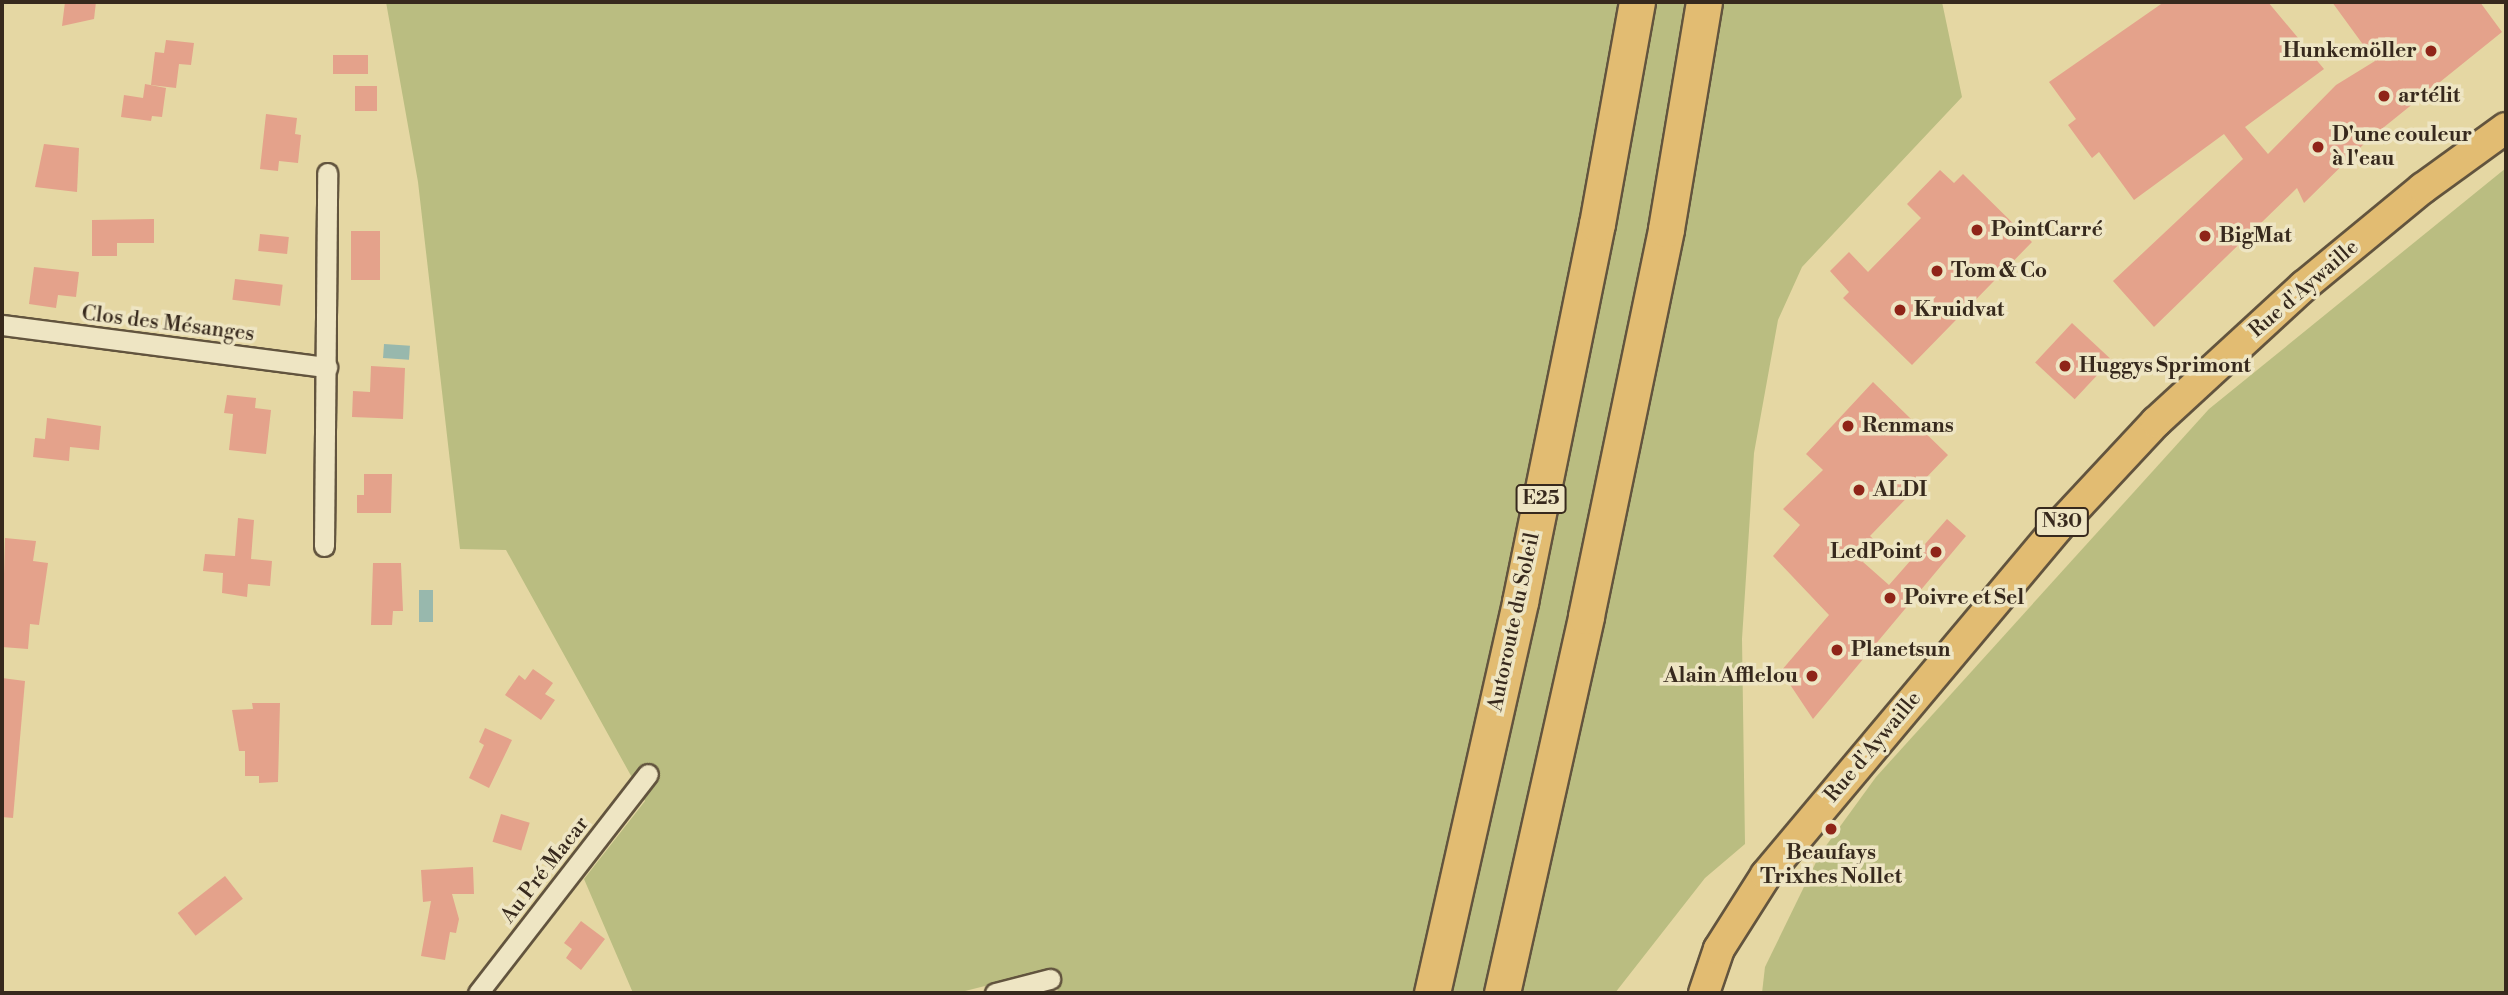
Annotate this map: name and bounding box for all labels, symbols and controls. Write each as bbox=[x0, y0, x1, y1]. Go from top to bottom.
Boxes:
place label: Hunkemöller bbox=[2283, 38, 2417, 64]
marker: Hunkemöller bbox=[2423, 43, 2439, 59]
place label: artélit bbox=[2398, 83, 2460, 109]
marker: artélit bbox=[2376, 88, 2392, 104]
place label: D'une couleur à l'eau bbox=[2332, 122, 2472, 172]
marker: D'une couleur à l'eau bbox=[2310, 139, 2326, 155]
place label: PointCarré bbox=[1991, 217, 2103, 243]
marker: PointCarré bbox=[1969, 222, 1985, 238]
place label: BigMat bbox=[2219, 223, 2292, 249]
marker: BigMat bbox=[2197, 228, 2213, 244]
street label: Rue d'Aywaille bbox=[2244, 235, 2364, 343]
place label: Tom & Co bbox=[1951, 258, 2047, 284]
marker: Tom & Co bbox=[1929, 263, 1945, 279]
place label: Kruidvat bbox=[1914, 297, 2004, 323]
street label: Clos des Mésanges bbox=[80, 301, 256, 347]
marker: Kruidvat bbox=[1892, 302, 1908, 318]
place label: Huggys Sprimont bbox=[2079, 353, 2251, 379]
marker: Huggys Sprimont bbox=[2057, 358, 2073, 374]
place label: Renmans bbox=[1862, 413, 1954, 439]
marker: Renmans bbox=[1840, 418, 1856, 434]
place label: ALDI bbox=[1873, 477, 1927, 503]
marker: ALDI bbox=[1851, 482, 1867, 498]
road number: E25 bbox=[1515, 484, 1567, 514]
road number: N30 bbox=[2034, 506, 2090, 538]
street label: Autoroute du Soleil bbox=[1483, 530, 1545, 714]
place label: LedPoint bbox=[1830, 539, 1922, 565]
marker: LedPoint bbox=[1928, 544, 1944, 560]
place label: Poivre et Sel bbox=[1904, 585, 2024, 611]
marker: Poivre et Sel bbox=[1882, 590, 1898, 606]
place label: Planetsun bbox=[1851, 637, 1950, 663]
marker: Planetsun bbox=[1829, 642, 1845, 658]
place label: Alain Afflelou bbox=[1663, 663, 1798, 689]
marker: Alain Afflelou bbox=[1804, 668, 1820, 684]
street label: Rue d'Aywaille bbox=[1819, 687, 1927, 807]
street label: Au Pré Macar bbox=[496, 812, 594, 928]
marker: Beaufays Trixhes Nollet bbox=[1823, 821, 1839, 837]
place label: Beaufays Trixhes Nollet bbox=[1760, 840, 1902, 890]

